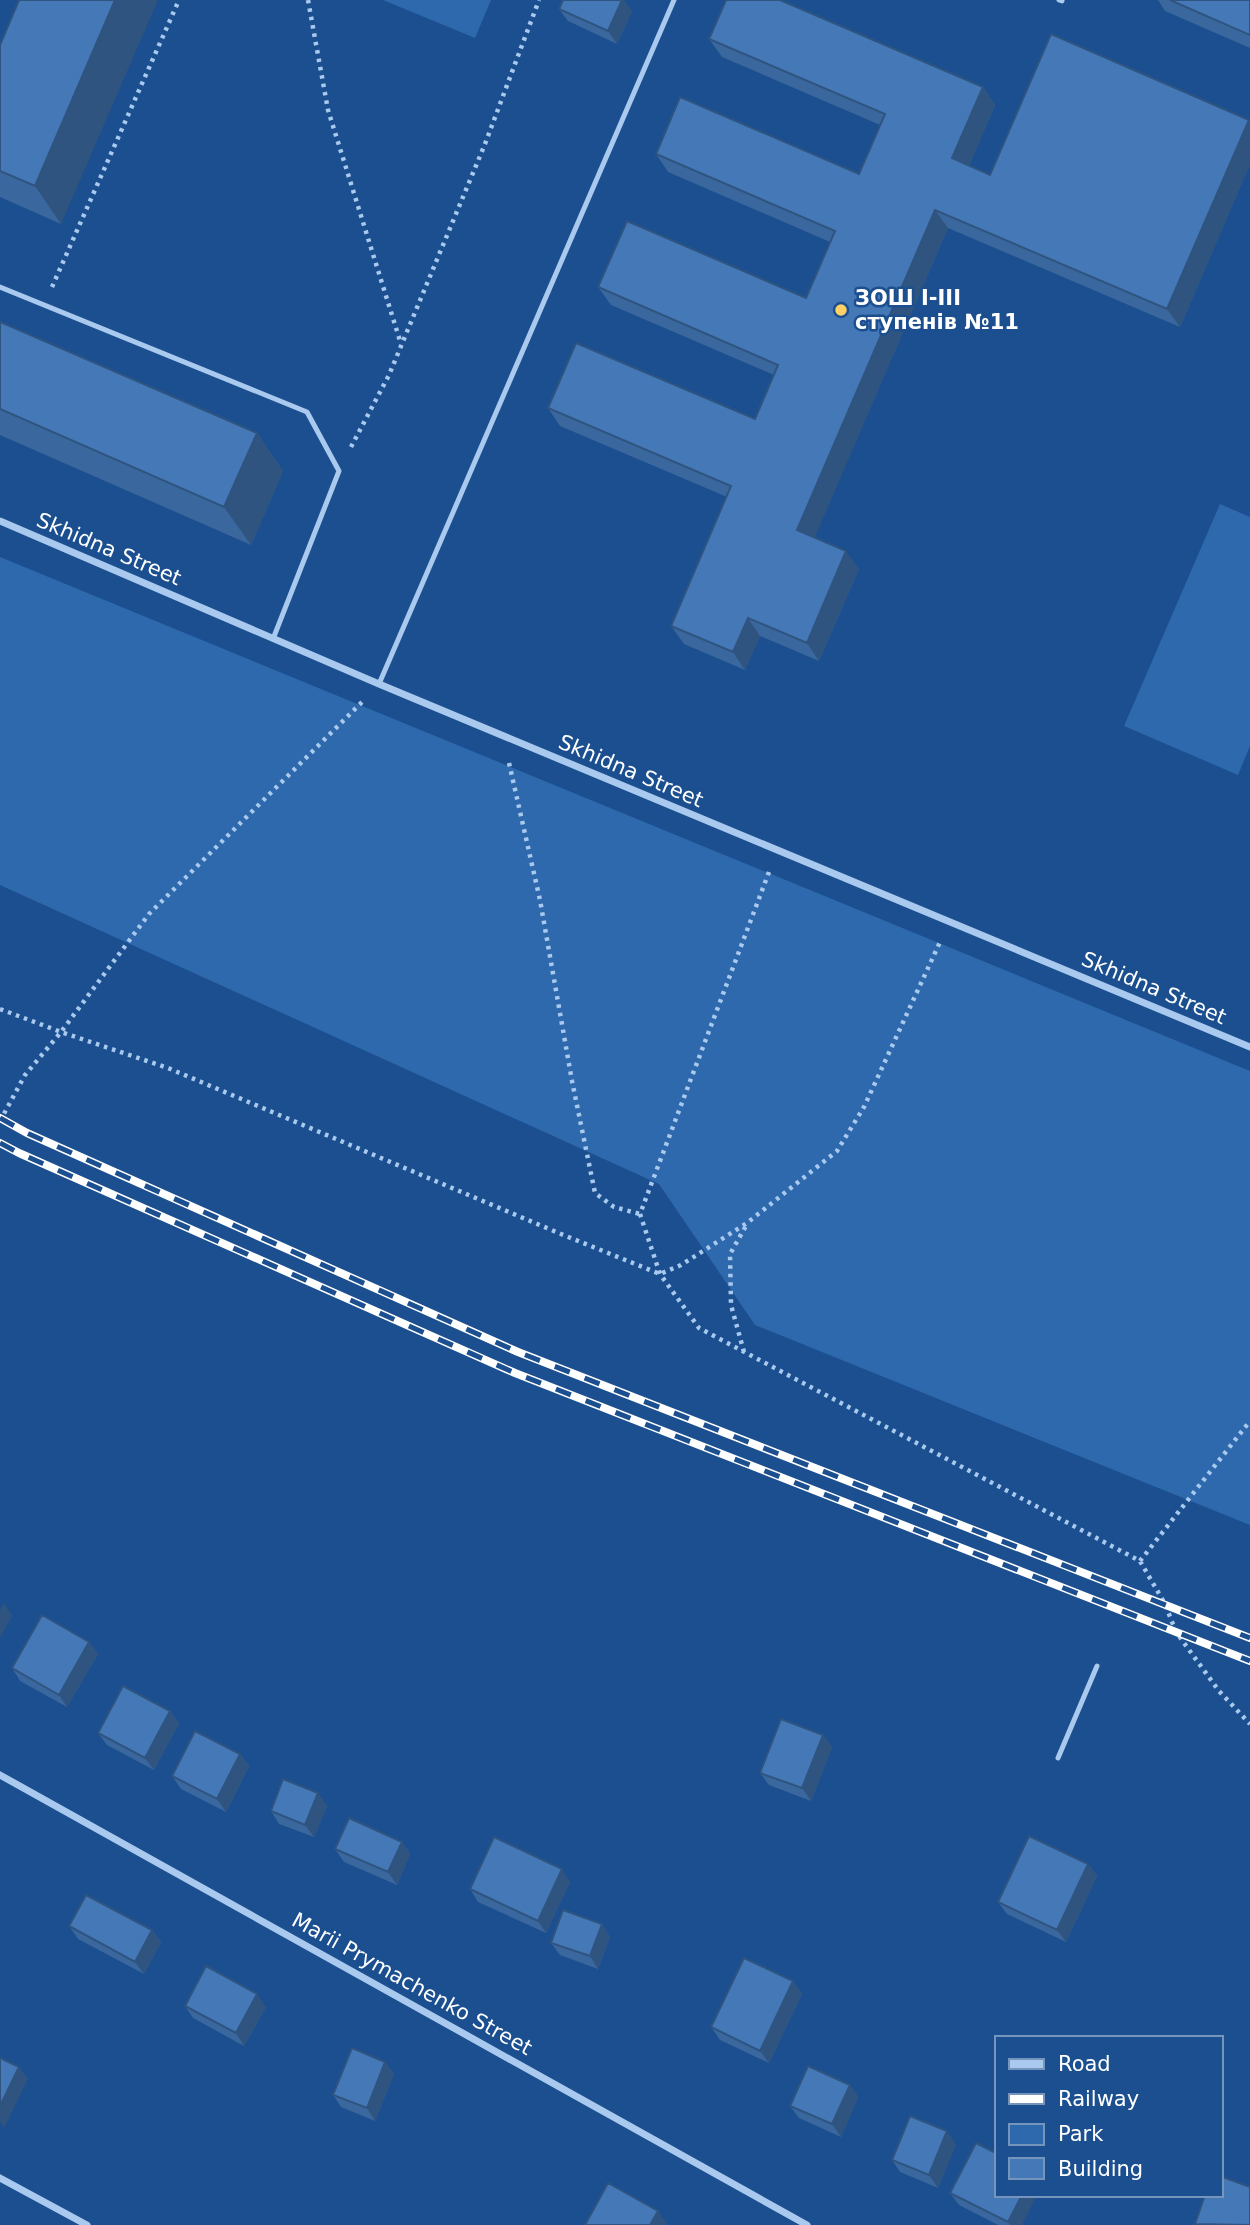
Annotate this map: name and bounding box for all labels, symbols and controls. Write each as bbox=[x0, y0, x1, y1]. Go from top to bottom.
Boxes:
place label: ЗОШ І-ІІІ ступенів №11 bbox=[855, 286, 1019, 334]
marker: ЗОШ І-ІІІ ступенів №11 bbox=[833, 302, 849, 318]
street label: Skhidna Street bbox=[33, 508, 185, 590]
street label: Skhidna Street bbox=[555, 730, 707, 812]
street label: Skhidna Street bbox=[1078, 947, 1230, 1029]
street label: Marii Prymachenko Street bbox=[288, 1908, 536, 2060]
legend bbox=[995, 2036, 1222, 2197]
text: Road bbox=[1058, 2052, 1111, 2076]
text: Railway bbox=[1058, 2087, 1139, 2111]
text: Park bbox=[1058, 2122, 1104, 2146]
text: Building bbox=[1058, 2157, 1143, 2181]

